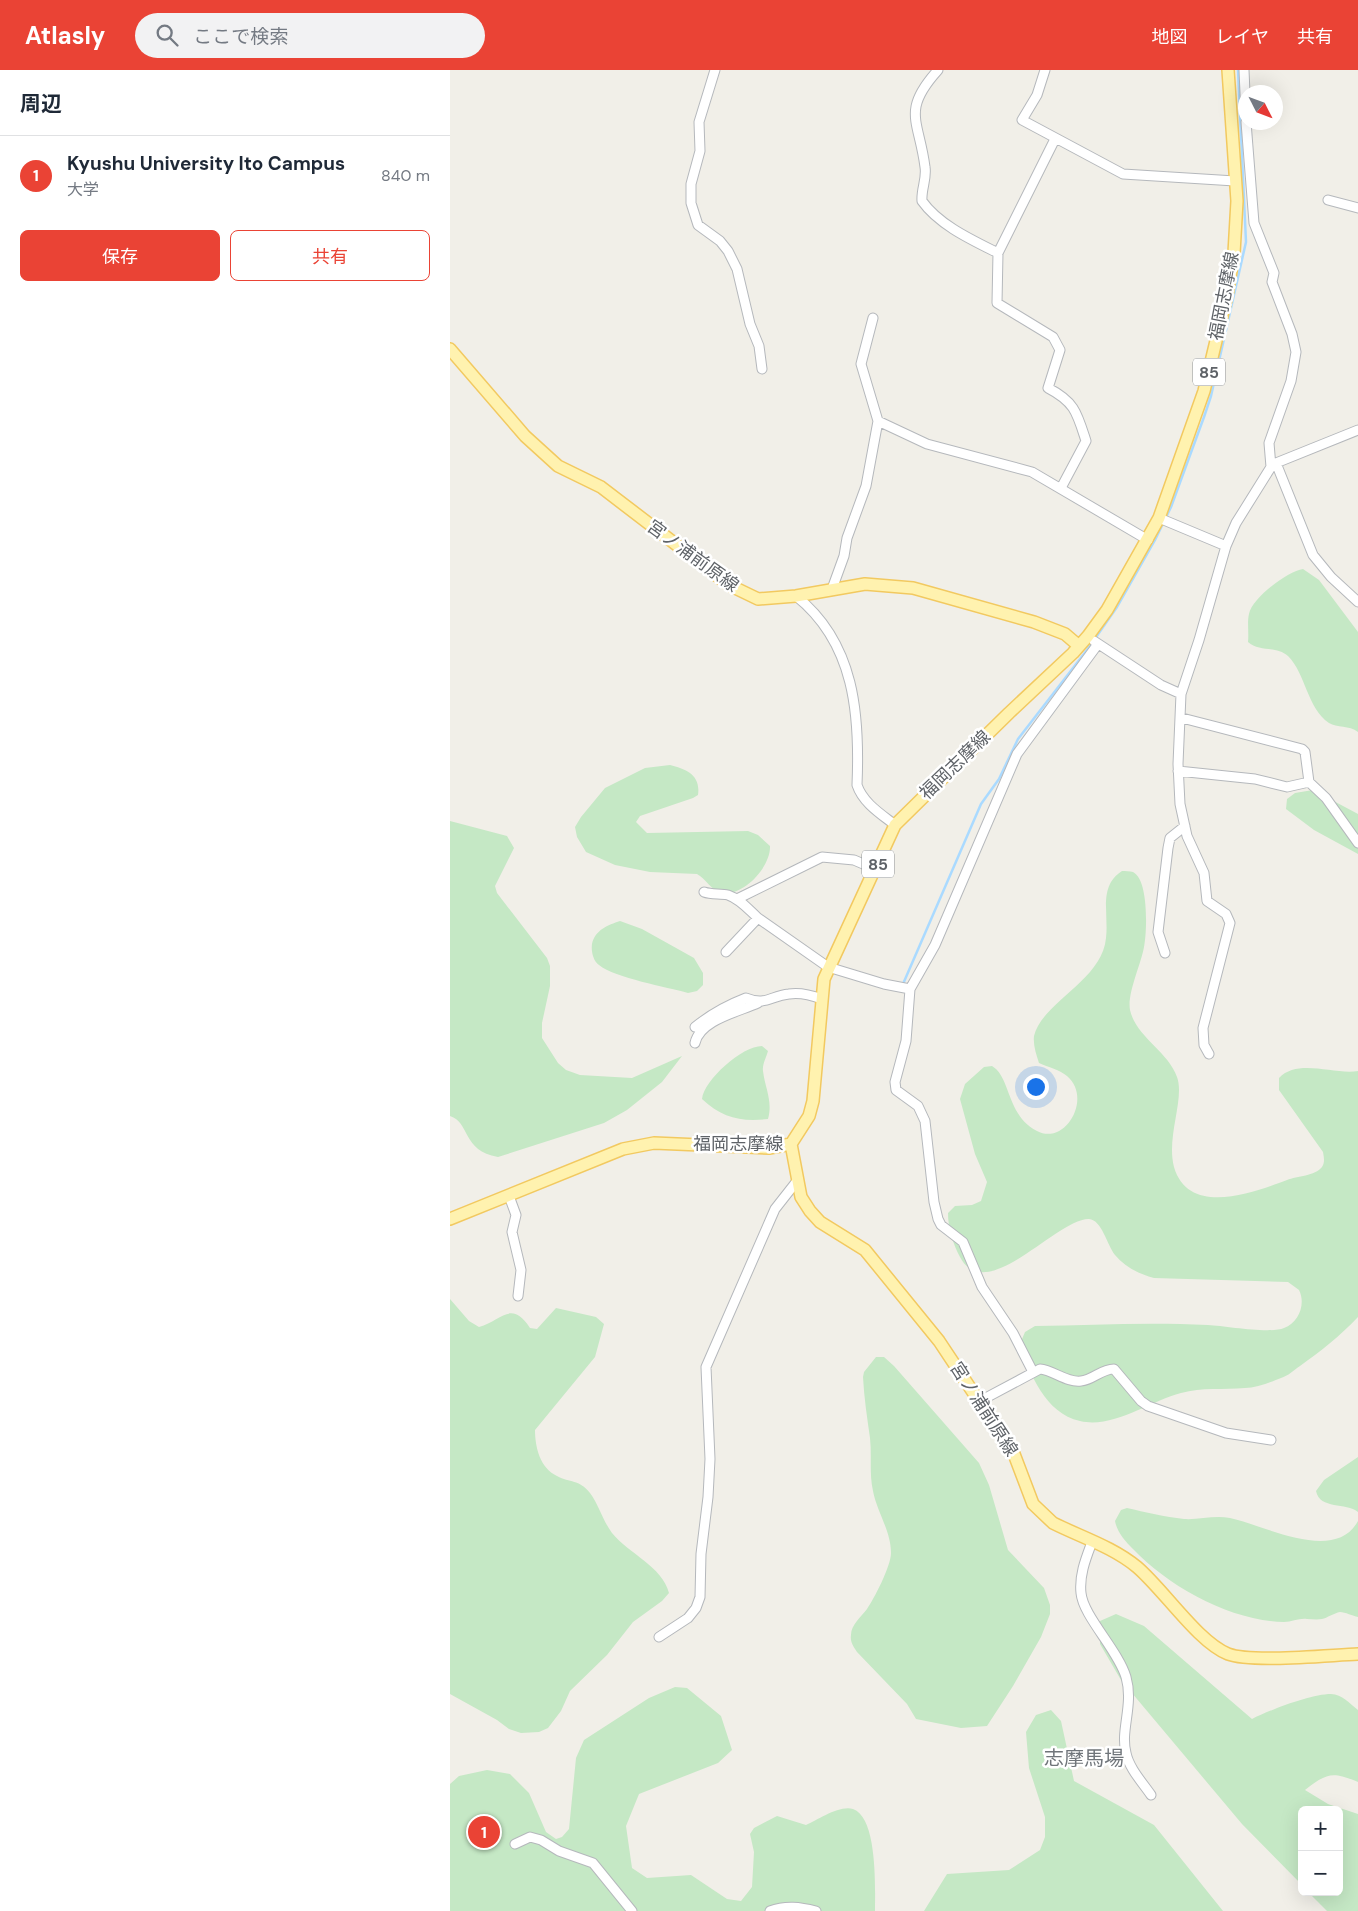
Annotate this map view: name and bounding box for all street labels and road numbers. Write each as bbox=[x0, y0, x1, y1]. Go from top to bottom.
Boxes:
street label: 福岡志摩線 bbox=[1204, 250, 1244, 342]
road number: 85 bbox=[1193, 358, 1225, 386]
street label: 宮ノ浦前原線 bbox=[642, 515, 744, 597]
street label: 福岡志摩線 bbox=[914, 725, 996, 805]
road number: 85 bbox=[862, 851, 894, 878]
street label: 福岡志摩線 bbox=[693, 1132, 783, 1156]
street label: 宮ノ浦前原線 bbox=[945, 1357, 1023, 1461]

